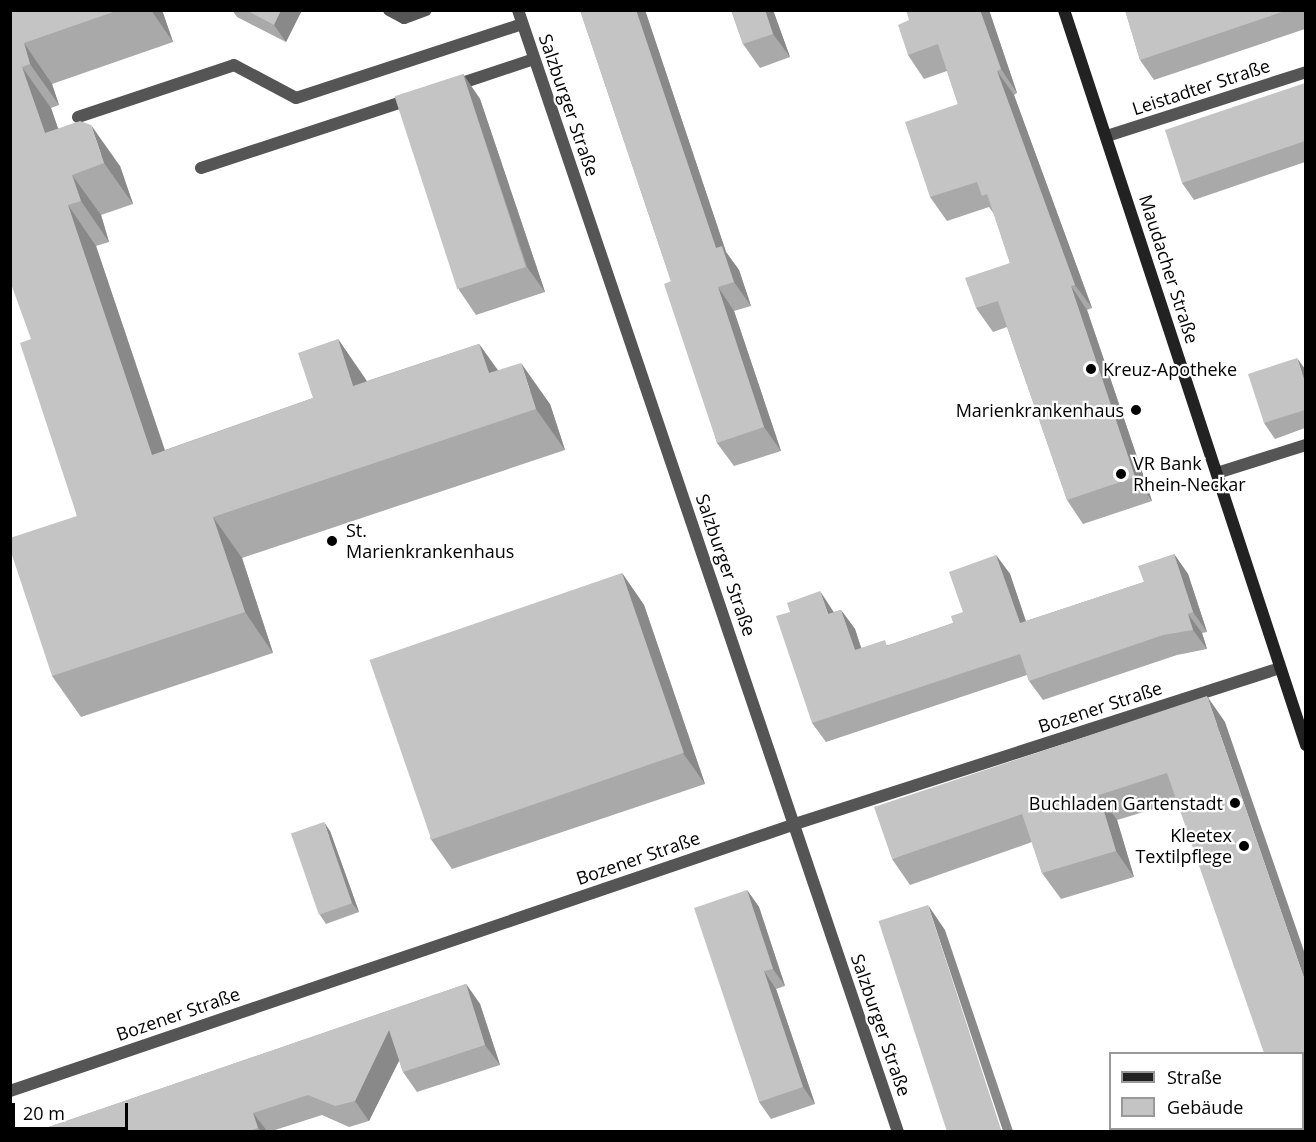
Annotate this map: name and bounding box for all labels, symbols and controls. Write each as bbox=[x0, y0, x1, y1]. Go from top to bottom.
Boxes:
street label: Salzburger Straße bbox=[535, 31, 603, 179]
street label: Leistadter Straße bbox=[1129, 55, 1273, 119]
street label: Maudacher Straße bbox=[1135, 192, 1203, 346]
place label: Kreuz-Apotheke bbox=[1103, 358, 1237, 380]
marker: Kreuz-Apotheke bbox=[1084, 362, 1098, 376]
place label: Marienkrankenhaus bbox=[956, 399, 1124, 421]
marker: Marienkrankenhaus bbox=[1129, 403, 1143, 417]
place label: VR Bank Rhein-Neckar bbox=[1133, 453, 1246, 496]
marker: VR Bank Rhein-Neckar bbox=[1114, 467, 1128, 481]
street label: Salzburger Straße bbox=[692, 491, 760, 639]
place label: St. Marienkrankenhaus bbox=[346, 520, 514, 562]
marker: St. Marienkrankenhaus bbox=[323, 532, 341, 550]
street label: Bozener Straße bbox=[1035, 677, 1165, 737]
place label: Buchladen Gartenstadt bbox=[1029, 792, 1223, 814]
marker: Buchladen Gartenstadt bbox=[1228, 796, 1242, 810]
place label: Kleetex Textilpflege bbox=[1135, 825, 1232, 868]
street label: Bozener Straße bbox=[573, 827, 703, 889]
marker: Kleetex Textilpflege bbox=[1237, 839, 1251, 853]
street label: Salzburger Straße bbox=[847, 951, 915, 1099]
street label: Bozener Straße bbox=[113, 983, 243, 1045]
legend bbox=[1109, 1052, 1304, 1130]
text: Straße bbox=[1167, 1065, 1222, 1089]
scale bar bbox=[15, 1091, 130, 1129]
text: Gebäude bbox=[1167, 1095, 1243, 1119]
text: 20 m bbox=[23, 1101, 65, 1125]

